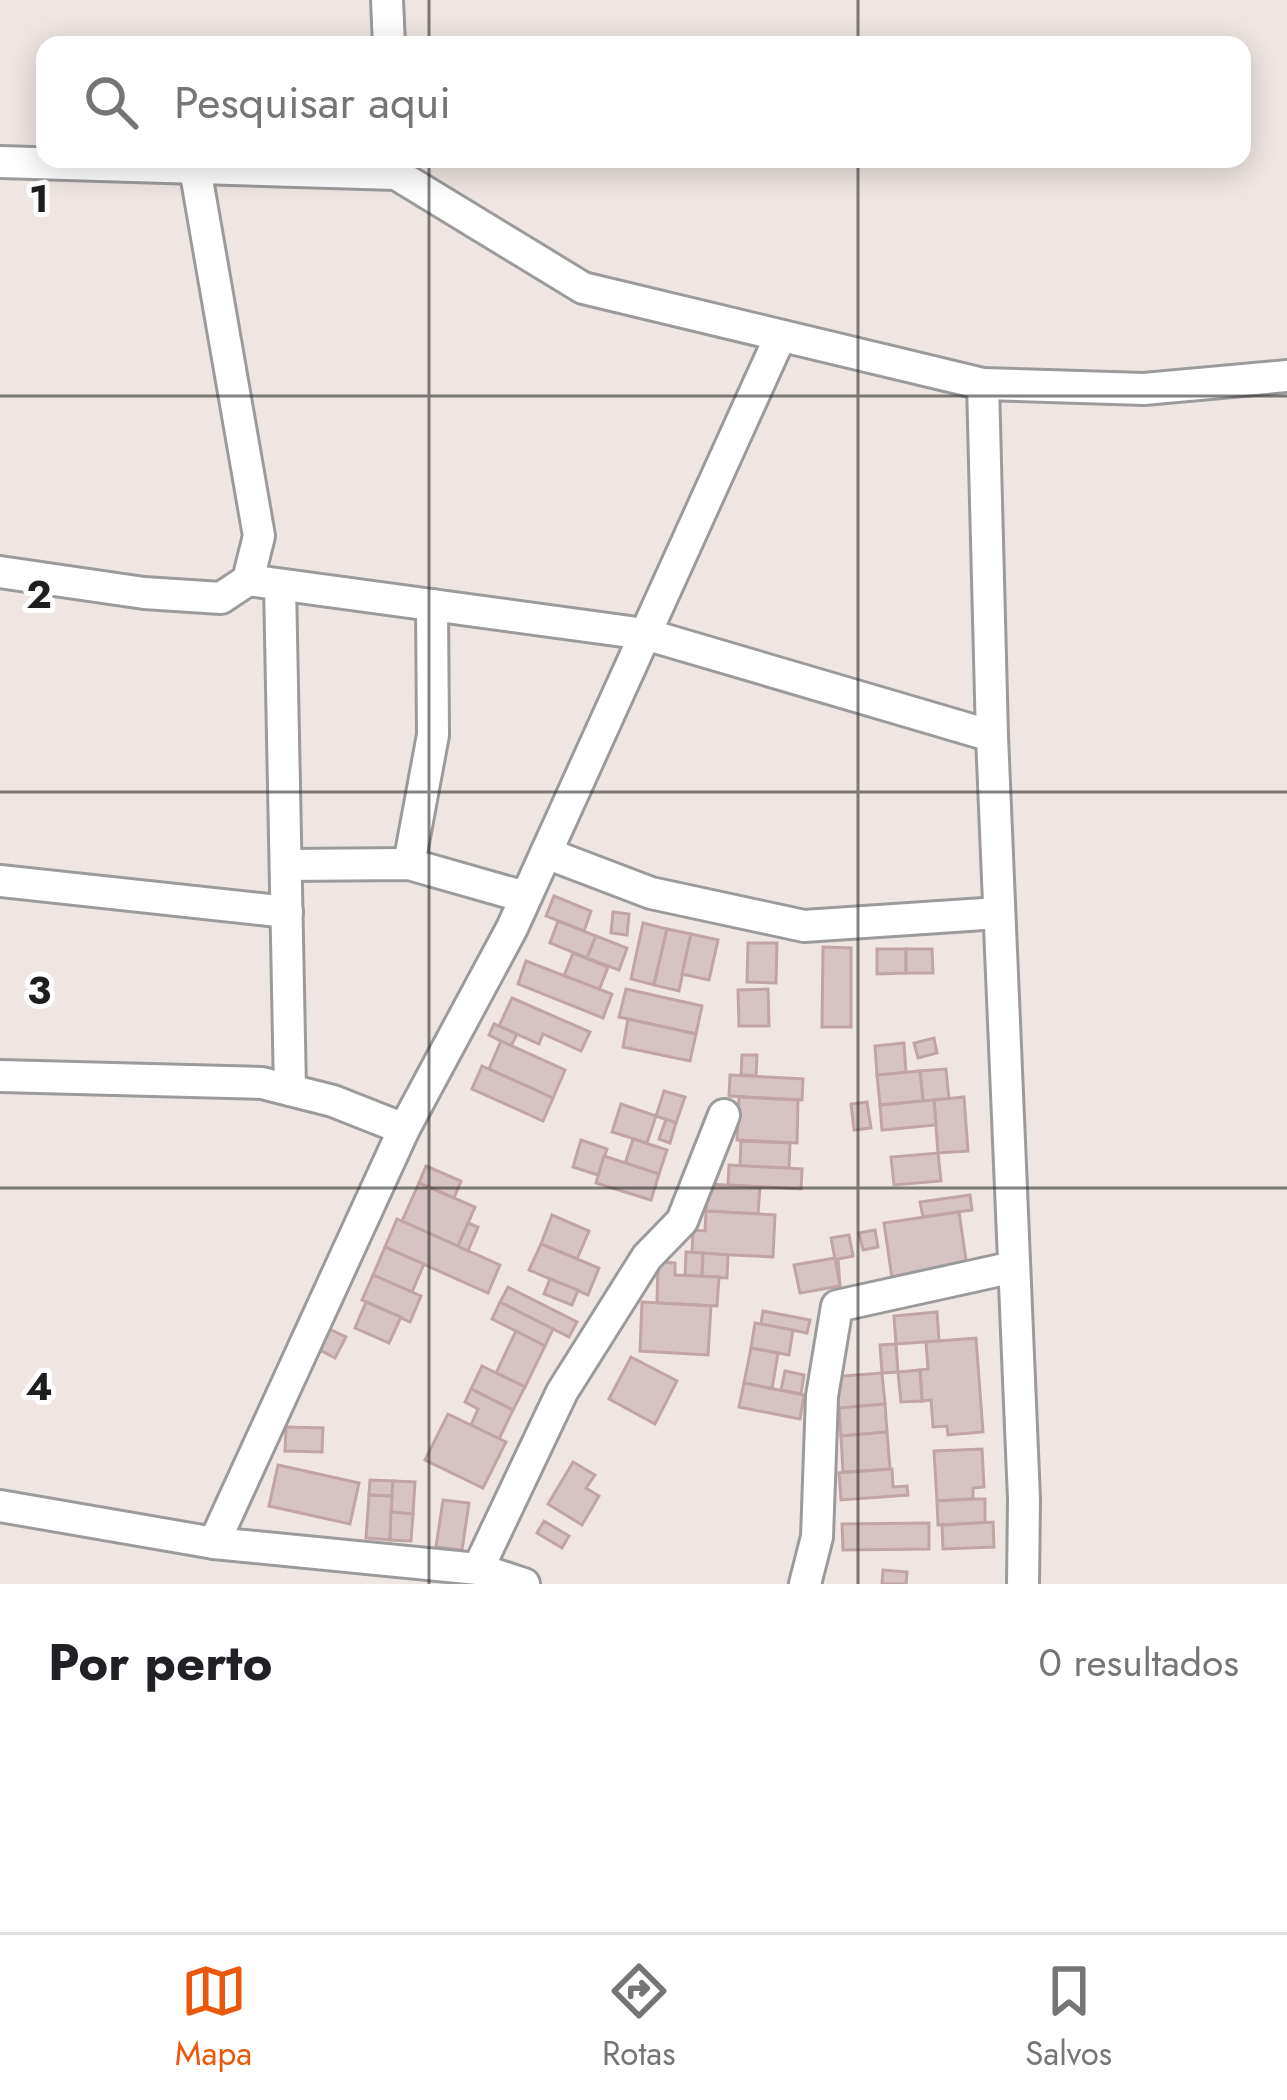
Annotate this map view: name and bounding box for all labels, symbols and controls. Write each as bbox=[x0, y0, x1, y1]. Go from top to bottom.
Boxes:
search box bbox=[36, 36, 1251, 168]
icon: search bbox=[78, 69, 144, 135]
text: Pesquisar aqui bbox=[174, 70, 451, 135]
text: 1 bbox=[29, 170, 49, 227]
text: 2 bbox=[26, 566, 52, 623]
text: 3 bbox=[27, 962, 51, 1019]
text: 4 bbox=[25, 1358, 53, 1415]
text: Por perto bbox=[48, 1625, 273, 1699]
text: 0 resultados bbox=[1039, 1634, 1239, 1691]
tab: Mapa bbox=[175, 1958, 252, 2077]
tab: Rotas bbox=[602, 1958, 675, 2077]
tab: Salvos bbox=[1025, 1958, 1112, 2077]

